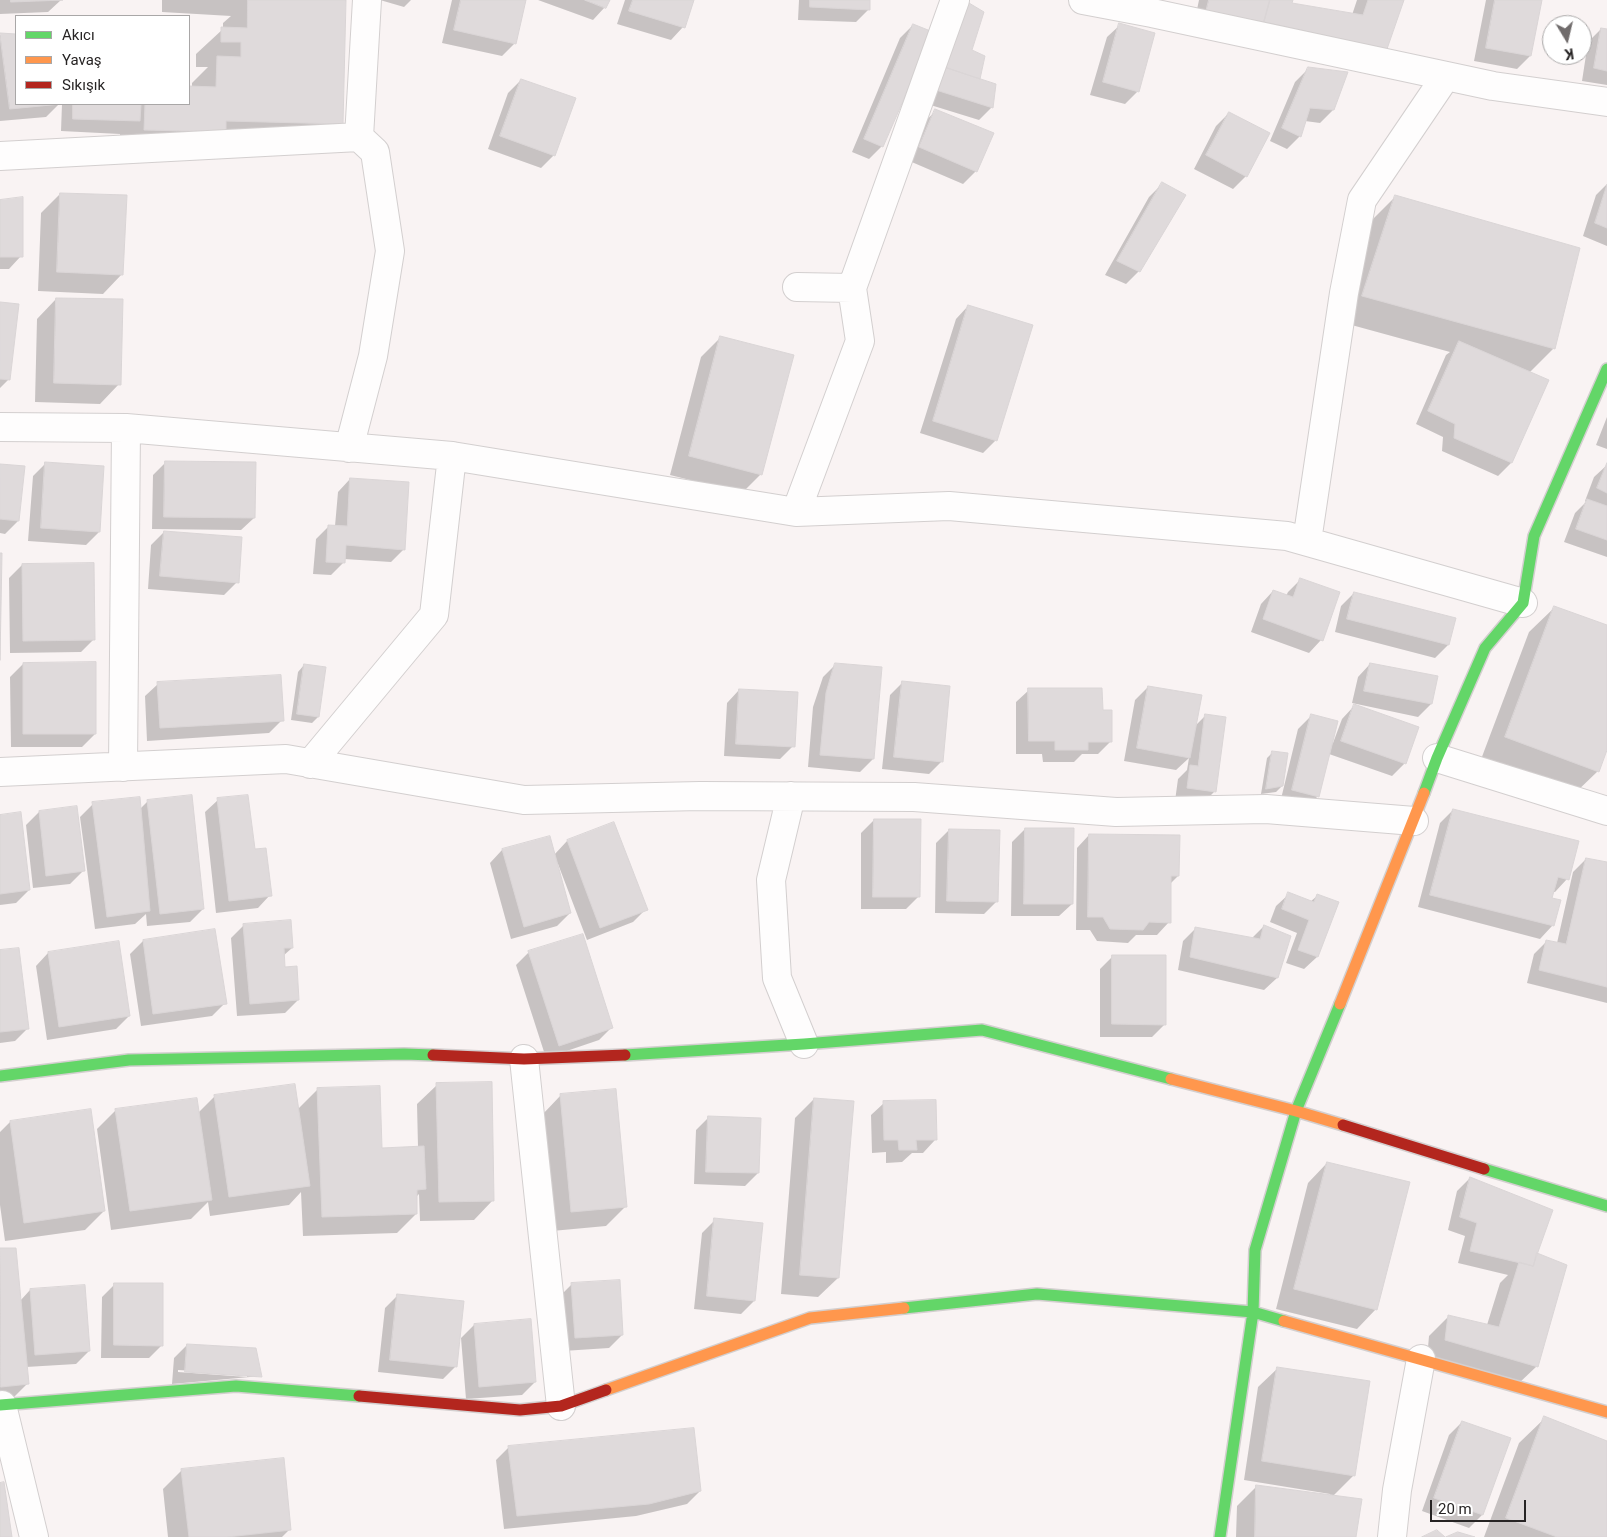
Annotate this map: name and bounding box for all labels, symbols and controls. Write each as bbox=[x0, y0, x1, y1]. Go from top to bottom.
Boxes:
legend bbox=[15, 15, 190, 105]
north arrow bbox=[1542, 15, 1592, 65]
text: Akıcı bbox=[62, 26, 95, 44]
text: K bbox=[1564, 45, 1575, 62]
text: Yavaş bbox=[62, 51, 102, 69]
text: Sıkışık bbox=[62, 76, 105, 94]
scale bar bbox=[1432, 1490, 1528, 1522]
text: 20 m bbox=[1438, 1500, 1472, 1518]

